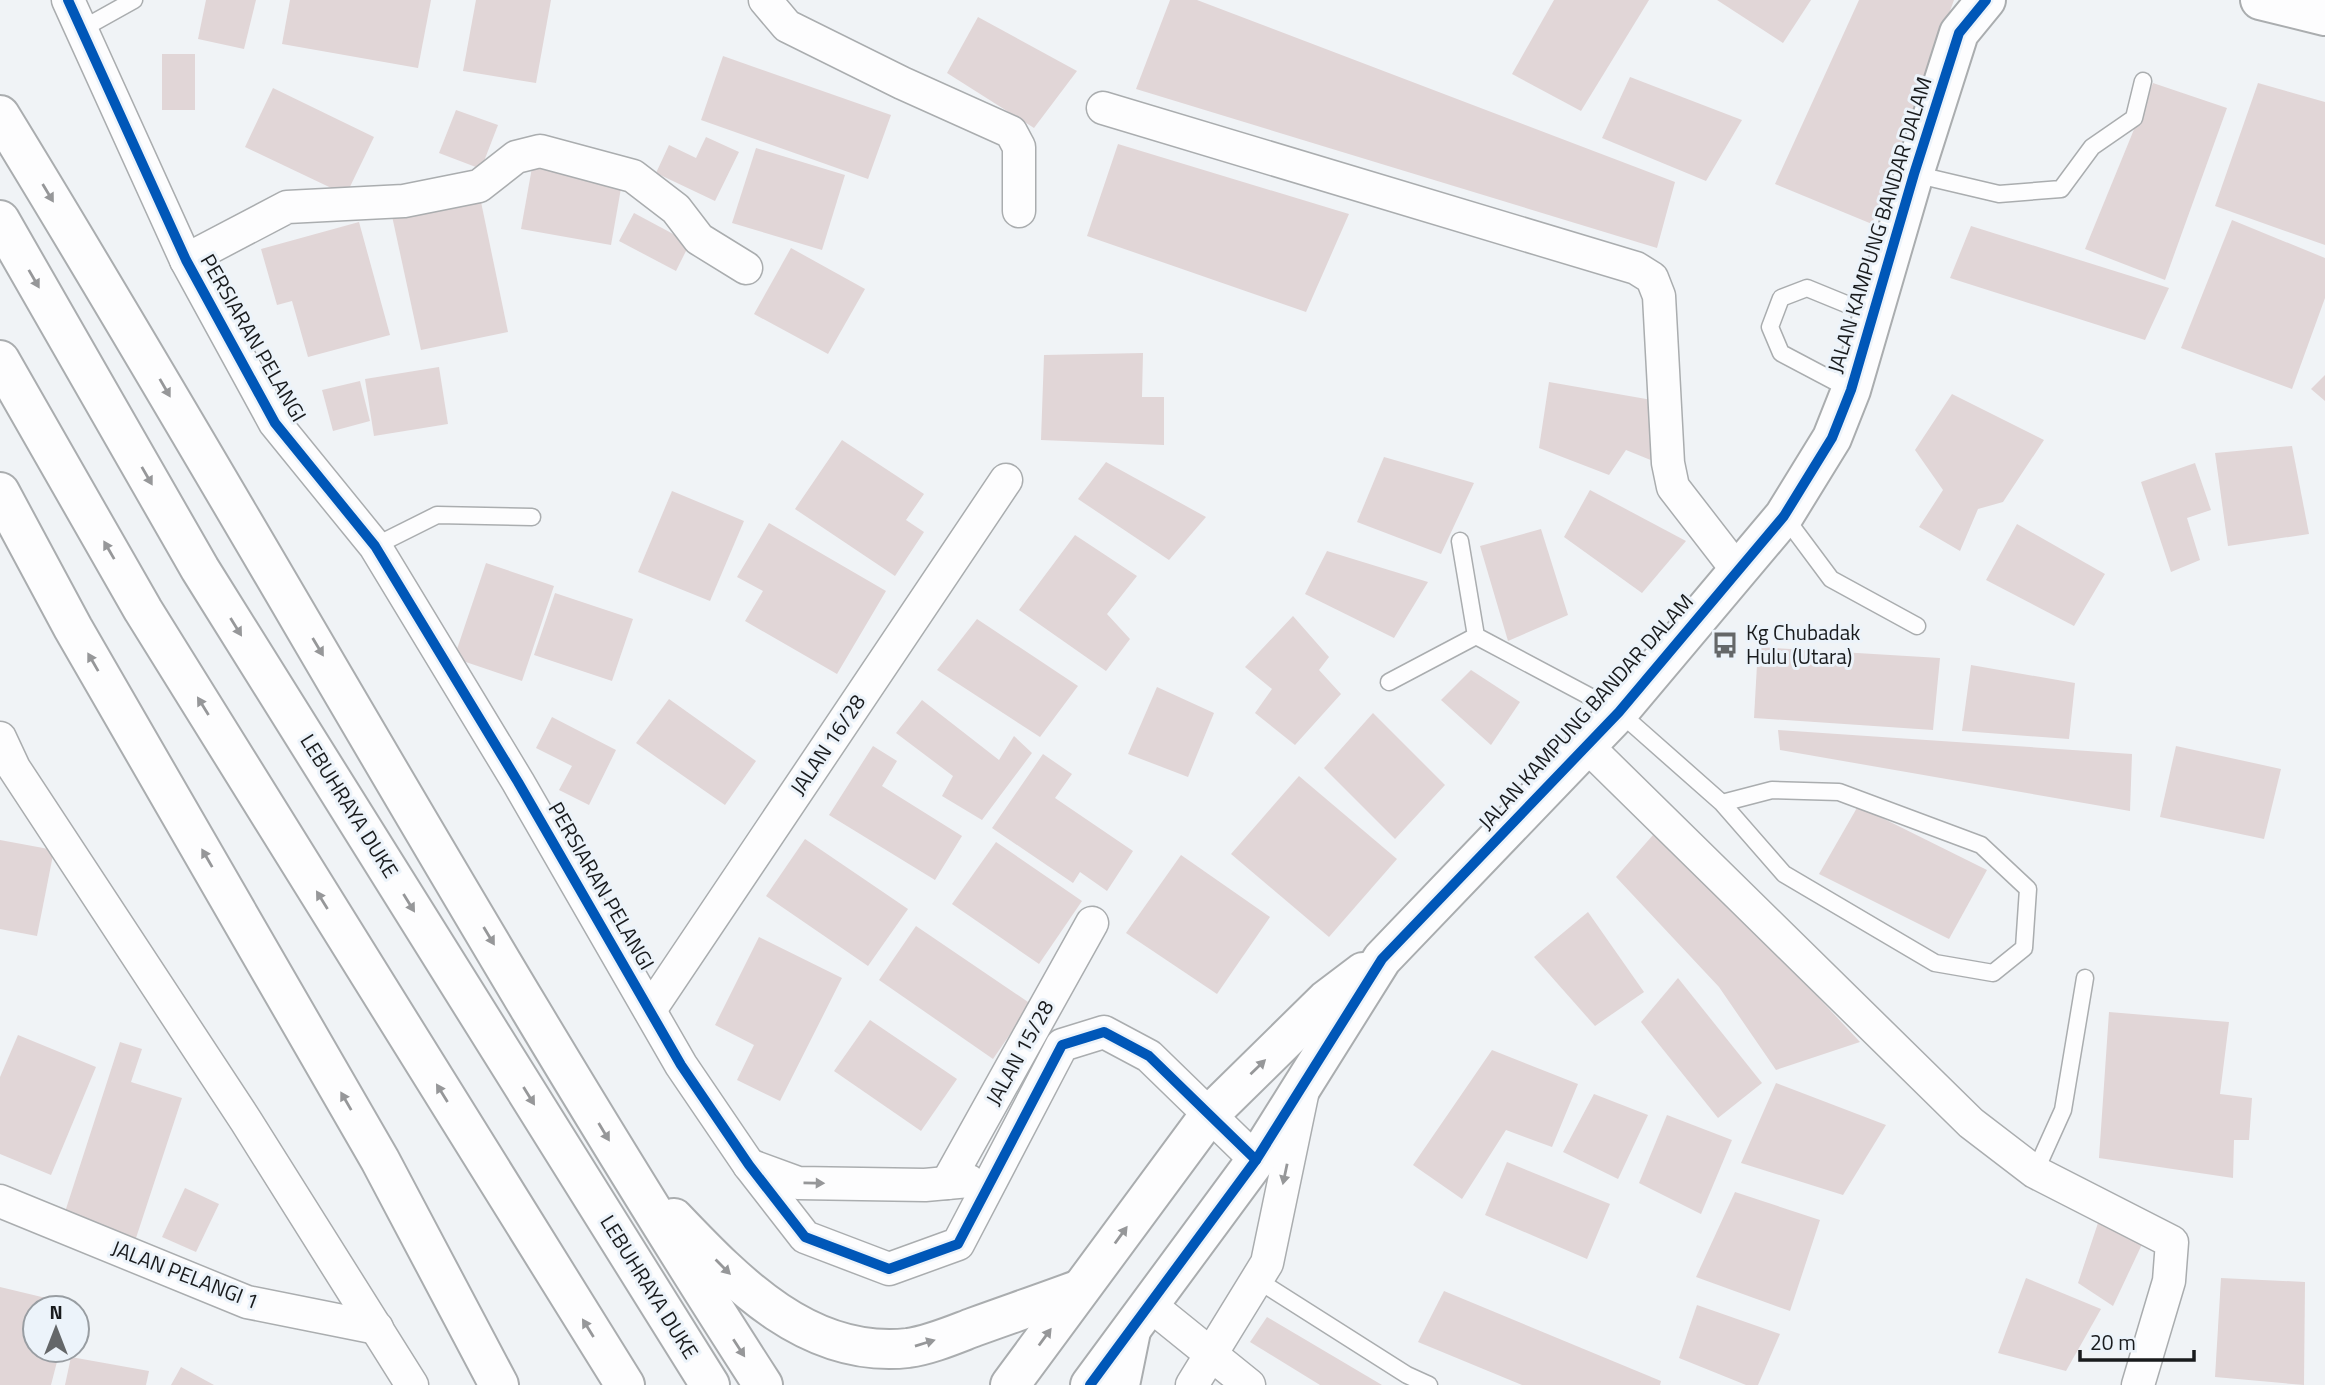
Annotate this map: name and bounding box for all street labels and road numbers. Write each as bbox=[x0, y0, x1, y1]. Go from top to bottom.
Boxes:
street label: JALAN KAMPUNG BANDAR DALAM bbox=[1819, 72, 1939, 377]
street label: PERSIARAN PELANGI bbox=[193, 248, 315, 427]
street label: JALAN KAMPUNG BANDAR DALAM bbox=[1470, 586, 1700, 837]
street label: JALAN 16/28 bbox=[782, 687, 873, 801]
street label: LEBUHRAYA DUKE bbox=[293, 727, 407, 884]
street label: PERSIARAN PELANGI bbox=[541, 796, 663, 975]
street label: JALAN 15/28 bbox=[977, 994, 1061, 1111]
street label: LEBUHRAYA DUKE bbox=[593, 1208, 707, 1365]
street label: JALAN PELANGI 1 bbox=[107, 1231, 264, 1317]

